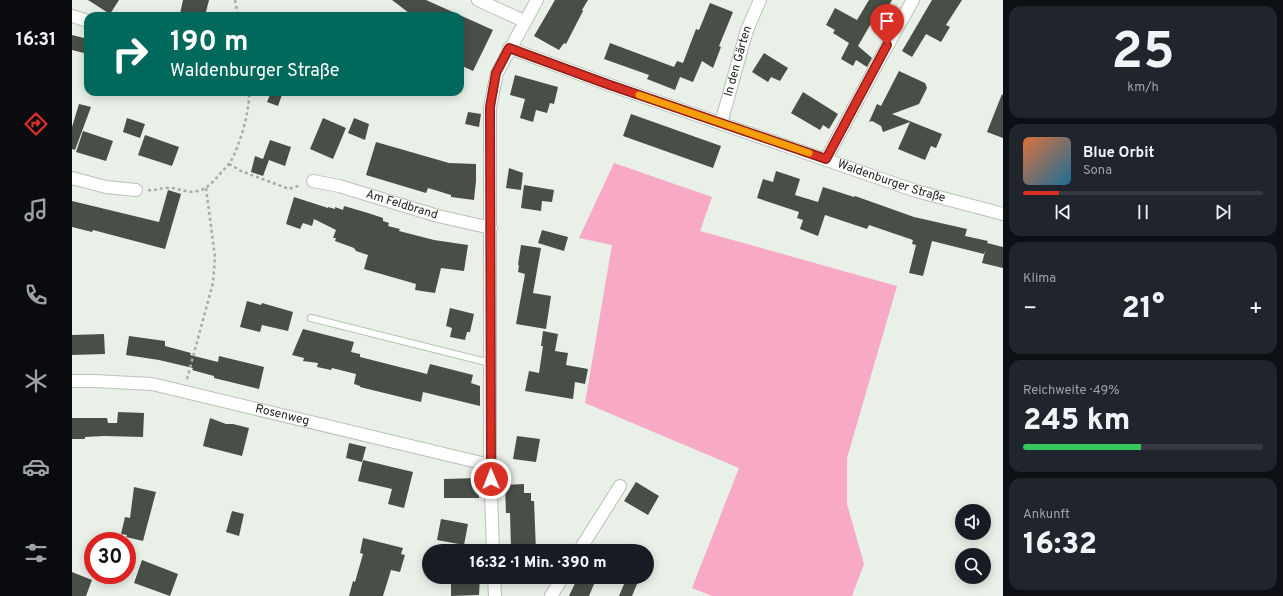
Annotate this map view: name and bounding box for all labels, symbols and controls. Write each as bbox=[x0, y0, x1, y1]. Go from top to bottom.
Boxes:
pin bbox=[870, 4, 904, 45]
icon: arrive bbox=[876, 10, 898, 32]
text: 25 bbox=[1111, 21, 1175, 87]
street label: In den Gärten bbox=[721, 23, 756, 99]
text: 190 m bbox=[170, 25, 248, 61]
icon: right bbox=[104, 28, 156, 80]
text: 16:31 bbox=[16, 29, 56, 52]
text: Waldenburger Straße bbox=[170, 60, 339, 83]
text: km/h bbox=[1127, 80, 1159, 96]
icon: directions bbox=[22, 110, 50, 138]
text: Blue Orbit bbox=[1083, 144, 1154, 163]
street label: Waldenburger Straße bbox=[835, 156, 947, 206]
text: Sona bbox=[1083, 163, 1112, 179]
street label: Am Feldbrand bbox=[364, 187, 440, 223]
icon: music bbox=[22, 196, 50, 224]
icon: previous bbox=[1052, 201, 1074, 223]
icon: pause bbox=[1132, 201, 1154, 223]
icon: next bbox=[1212, 201, 1234, 223]
text: Klima bbox=[1023, 271, 1056, 287]
icon: phone bbox=[22, 281, 50, 309]
text: 21° bbox=[1121, 291, 1165, 328]
text: − bbox=[1023, 296, 1037, 323]
text: + bbox=[1249, 296, 1263, 323]
icon: climate bbox=[22, 367, 50, 395]
text: Reichweite · 49% bbox=[1023, 383, 1120, 399]
street label: Rosenweg bbox=[254, 401, 311, 429]
text: 245 km bbox=[1023, 403, 1130, 440]
icon: car bbox=[22, 453, 50, 481]
position arrow bbox=[470, 458, 512, 500]
map controls bbox=[955, 504, 991, 584]
button: sound bbox=[955, 504, 991, 540]
text: Ankunft bbox=[1023, 507, 1070, 523]
text: 16:32 bbox=[1023, 527, 1097, 564]
speed limit sign: 30 bbox=[84, 532, 136, 584]
icon: filters bbox=[22, 539, 50, 567]
button: search bbox=[955, 548, 991, 584]
text: 16:32 · 1 Min. · 390 m bbox=[469, 554, 607, 573]

